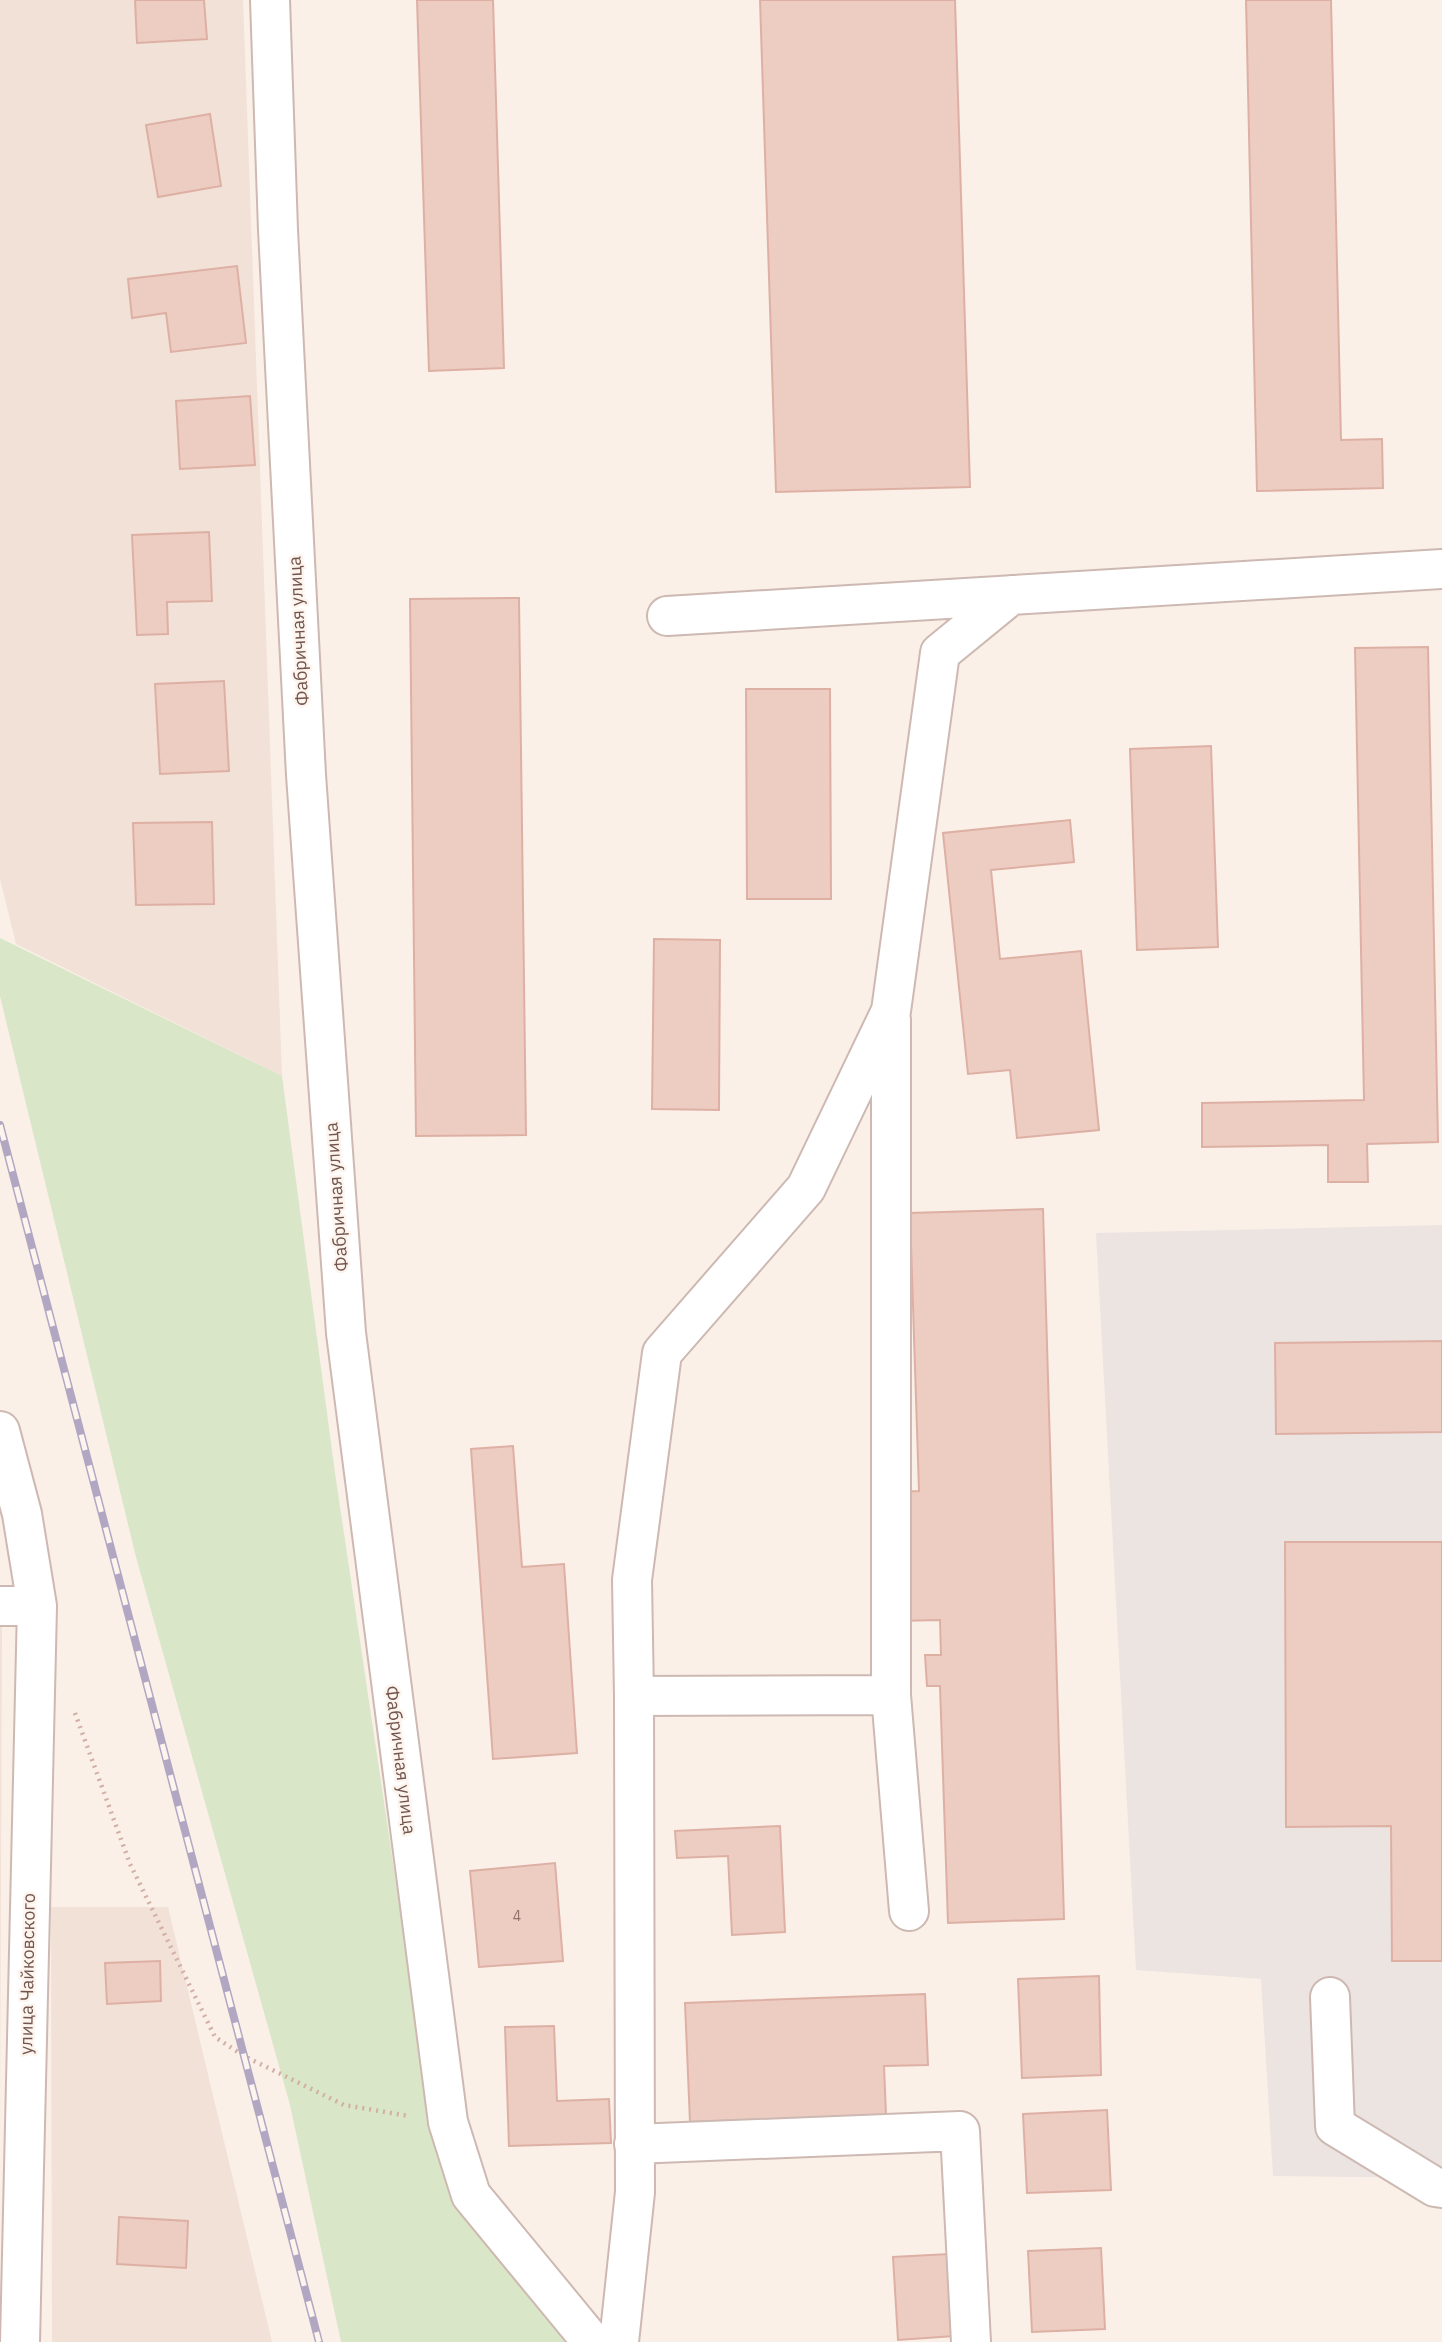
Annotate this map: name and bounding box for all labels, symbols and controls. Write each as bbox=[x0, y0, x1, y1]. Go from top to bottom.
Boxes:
street label: Фабричная улица bbox=[283, 555, 313, 706]
street label: Фабричная улица bbox=[319, 1121, 353, 1272]
street label: Фабричная улица bbox=[380, 1684, 422, 1836]
street label: улица Чайковского bbox=[14, 1893, 40, 2055]
house number: 4 bbox=[513, 1907, 521, 1925]

